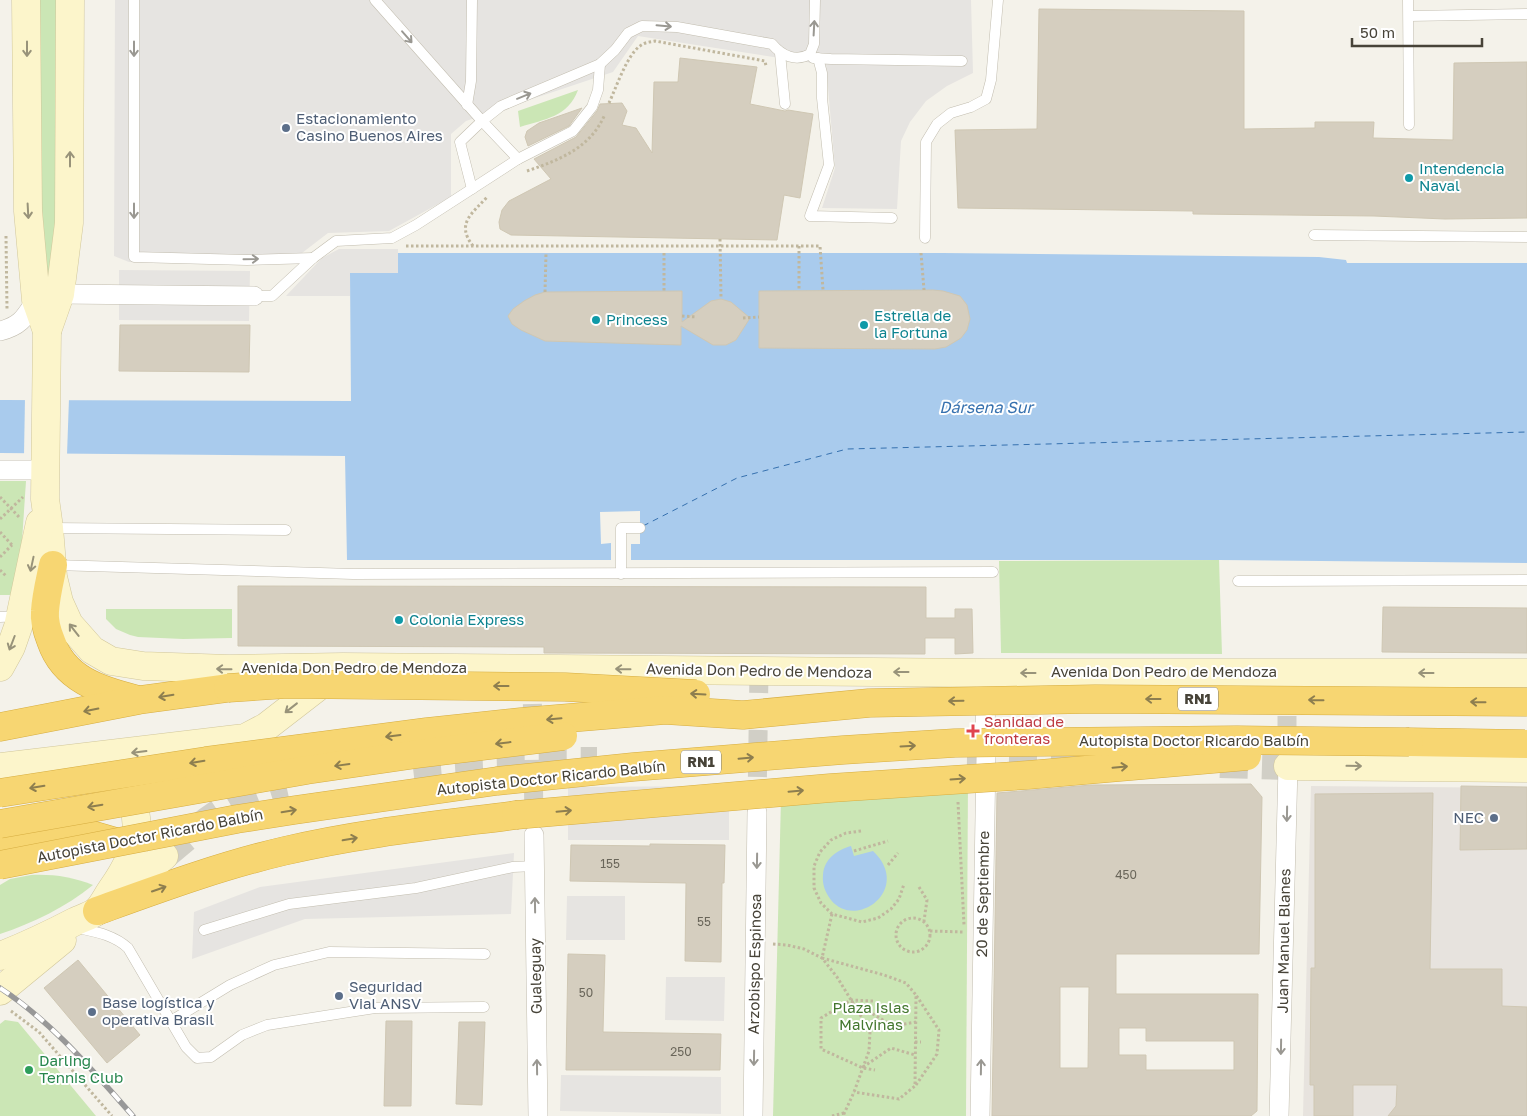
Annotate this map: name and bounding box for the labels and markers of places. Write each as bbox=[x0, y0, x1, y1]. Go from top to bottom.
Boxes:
place label: Estacionamiento Casino Buenos Aires bbox=[296, 109, 443, 144]
marker: Estacionamiento Casino Buenos Aires bbox=[280, 122, 292, 134]
place label: Intendencia Naval bbox=[1419, 159, 1505, 194]
marker: Intendencia Naval bbox=[1403, 172, 1415, 184]
place label: Estrella de la Fortuna bbox=[874, 306, 952, 341]
place label: Princess bbox=[606, 310, 668, 328]
marker: Princess bbox=[590, 314, 602, 326]
marker: Estrella de la Fortuna bbox=[858, 319, 870, 331]
place label: Colonia Express bbox=[409, 610, 524, 628]
marker: Colonia Express bbox=[393, 614, 405, 626]
place label: Sanidad de fronteras bbox=[984, 712, 1064, 747]
marker: Sanidad de fronteras bbox=[966, 724, 980, 738]
place label: NEC bbox=[1453, 808, 1484, 826]
marker: NEC bbox=[1488, 812, 1500, 824]
place label: Seguridad Vial ANSV bbox=[349, 977, 422, 1012]
marker: Seguridad Vial ANSV bbox=[333, 990, 345, 1002]
place label: Base logística y operativa Brasil bbox=[102, 993, 215, 1028]
marker: Base logística y operativa Brasil bbox=[86, 1006, 98, 1018]
place label: Darling Tennis Club bbox=[39, 1051, 123, 1086]
marker: Darling Tennis Club bbox=[23, 1064, 35, 1076]

